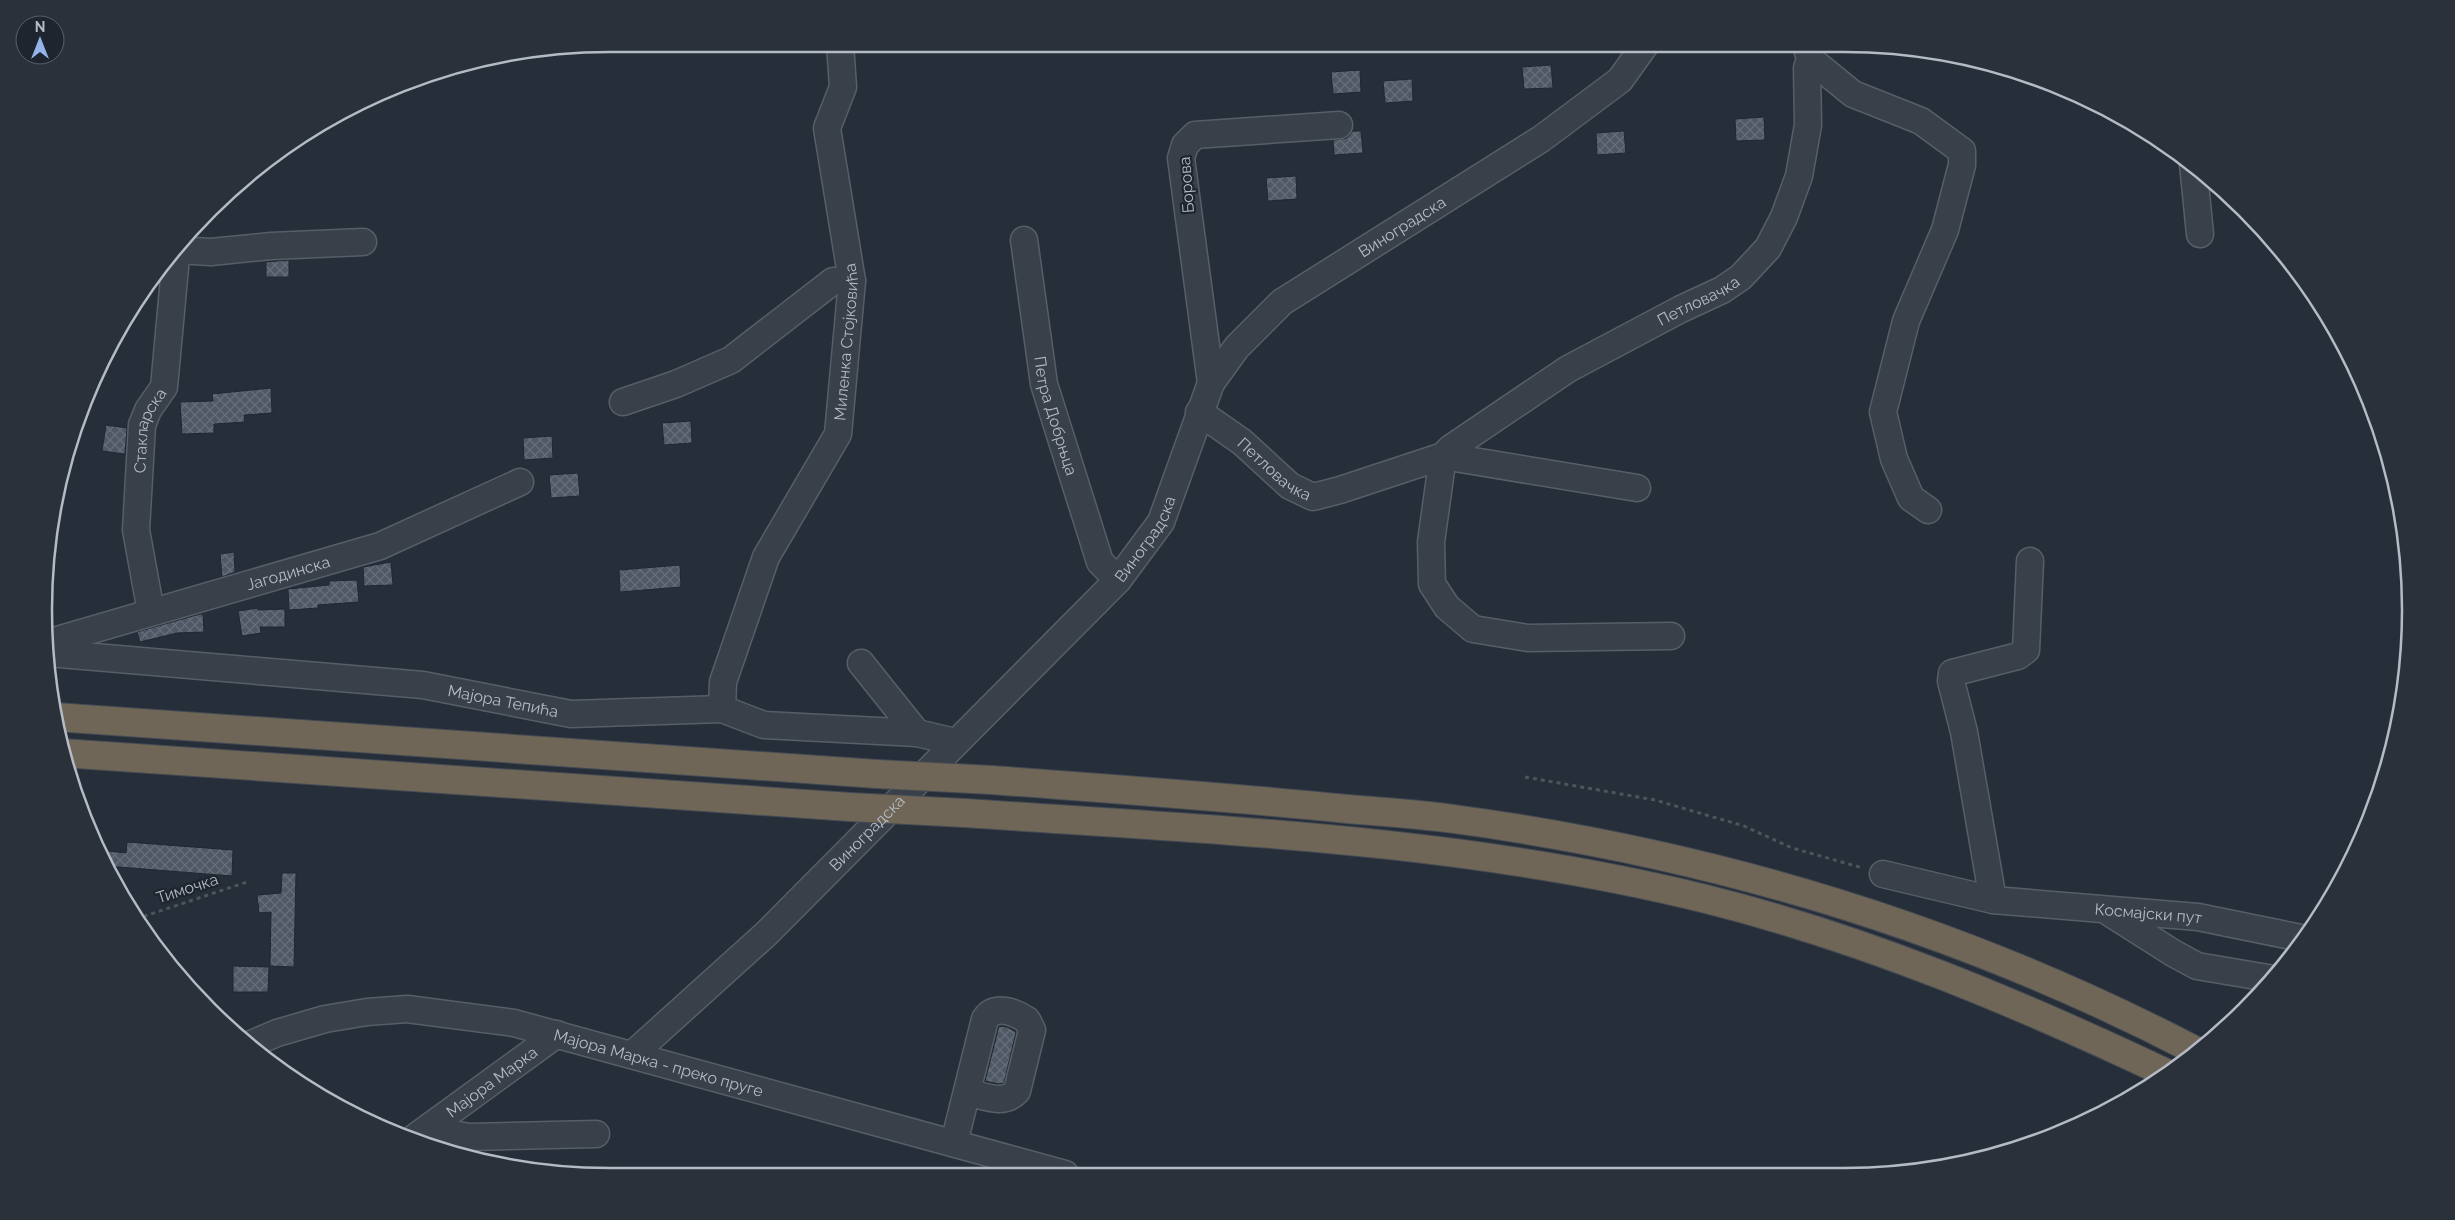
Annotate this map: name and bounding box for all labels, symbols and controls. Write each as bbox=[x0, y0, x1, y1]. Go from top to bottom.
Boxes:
north arrow bbox=[15, 15, 65, 65]
text: N bbox=[35, 19, 45, 35]
street label: Борова bbox=[1175, 156, 1198, 214]
street label: Виноградска bbox=[1355, 192, 1449, 261]
street label: Миленка Стојковића bbox=[830, 262, 862, 422]
street label: Петловачка bbox=[1654, 272, 1743, 330]
street label: Петра Добрњца bbox=[1030, 355, 1081, 478]
street label: Стакларска bbox=[130, 384, 170, 474]
street label: Петловачка bbox=[1234, 434, 1314, 505]
street label: Виноградска bbox=[1111, 493, 1180, 586]
street label: Јагодинска bbox=[244, 552, 332, 594]
street label: Мајора Тепића bbox=[446, 681, 560, 721]
street label: Виноградска bbox=[825, 791, 909, 875]
street label: Тимочка bbox=[154, 870, 220, 907]
street label: Космајски пут bbox=[2094, 899, 2204, 928]
street label: Мајора Марка - преко пруге bbox=[552, 1025, 765, 1101]
street label: Мајора Марка bbox=[443, 1042, 541, 1121]

